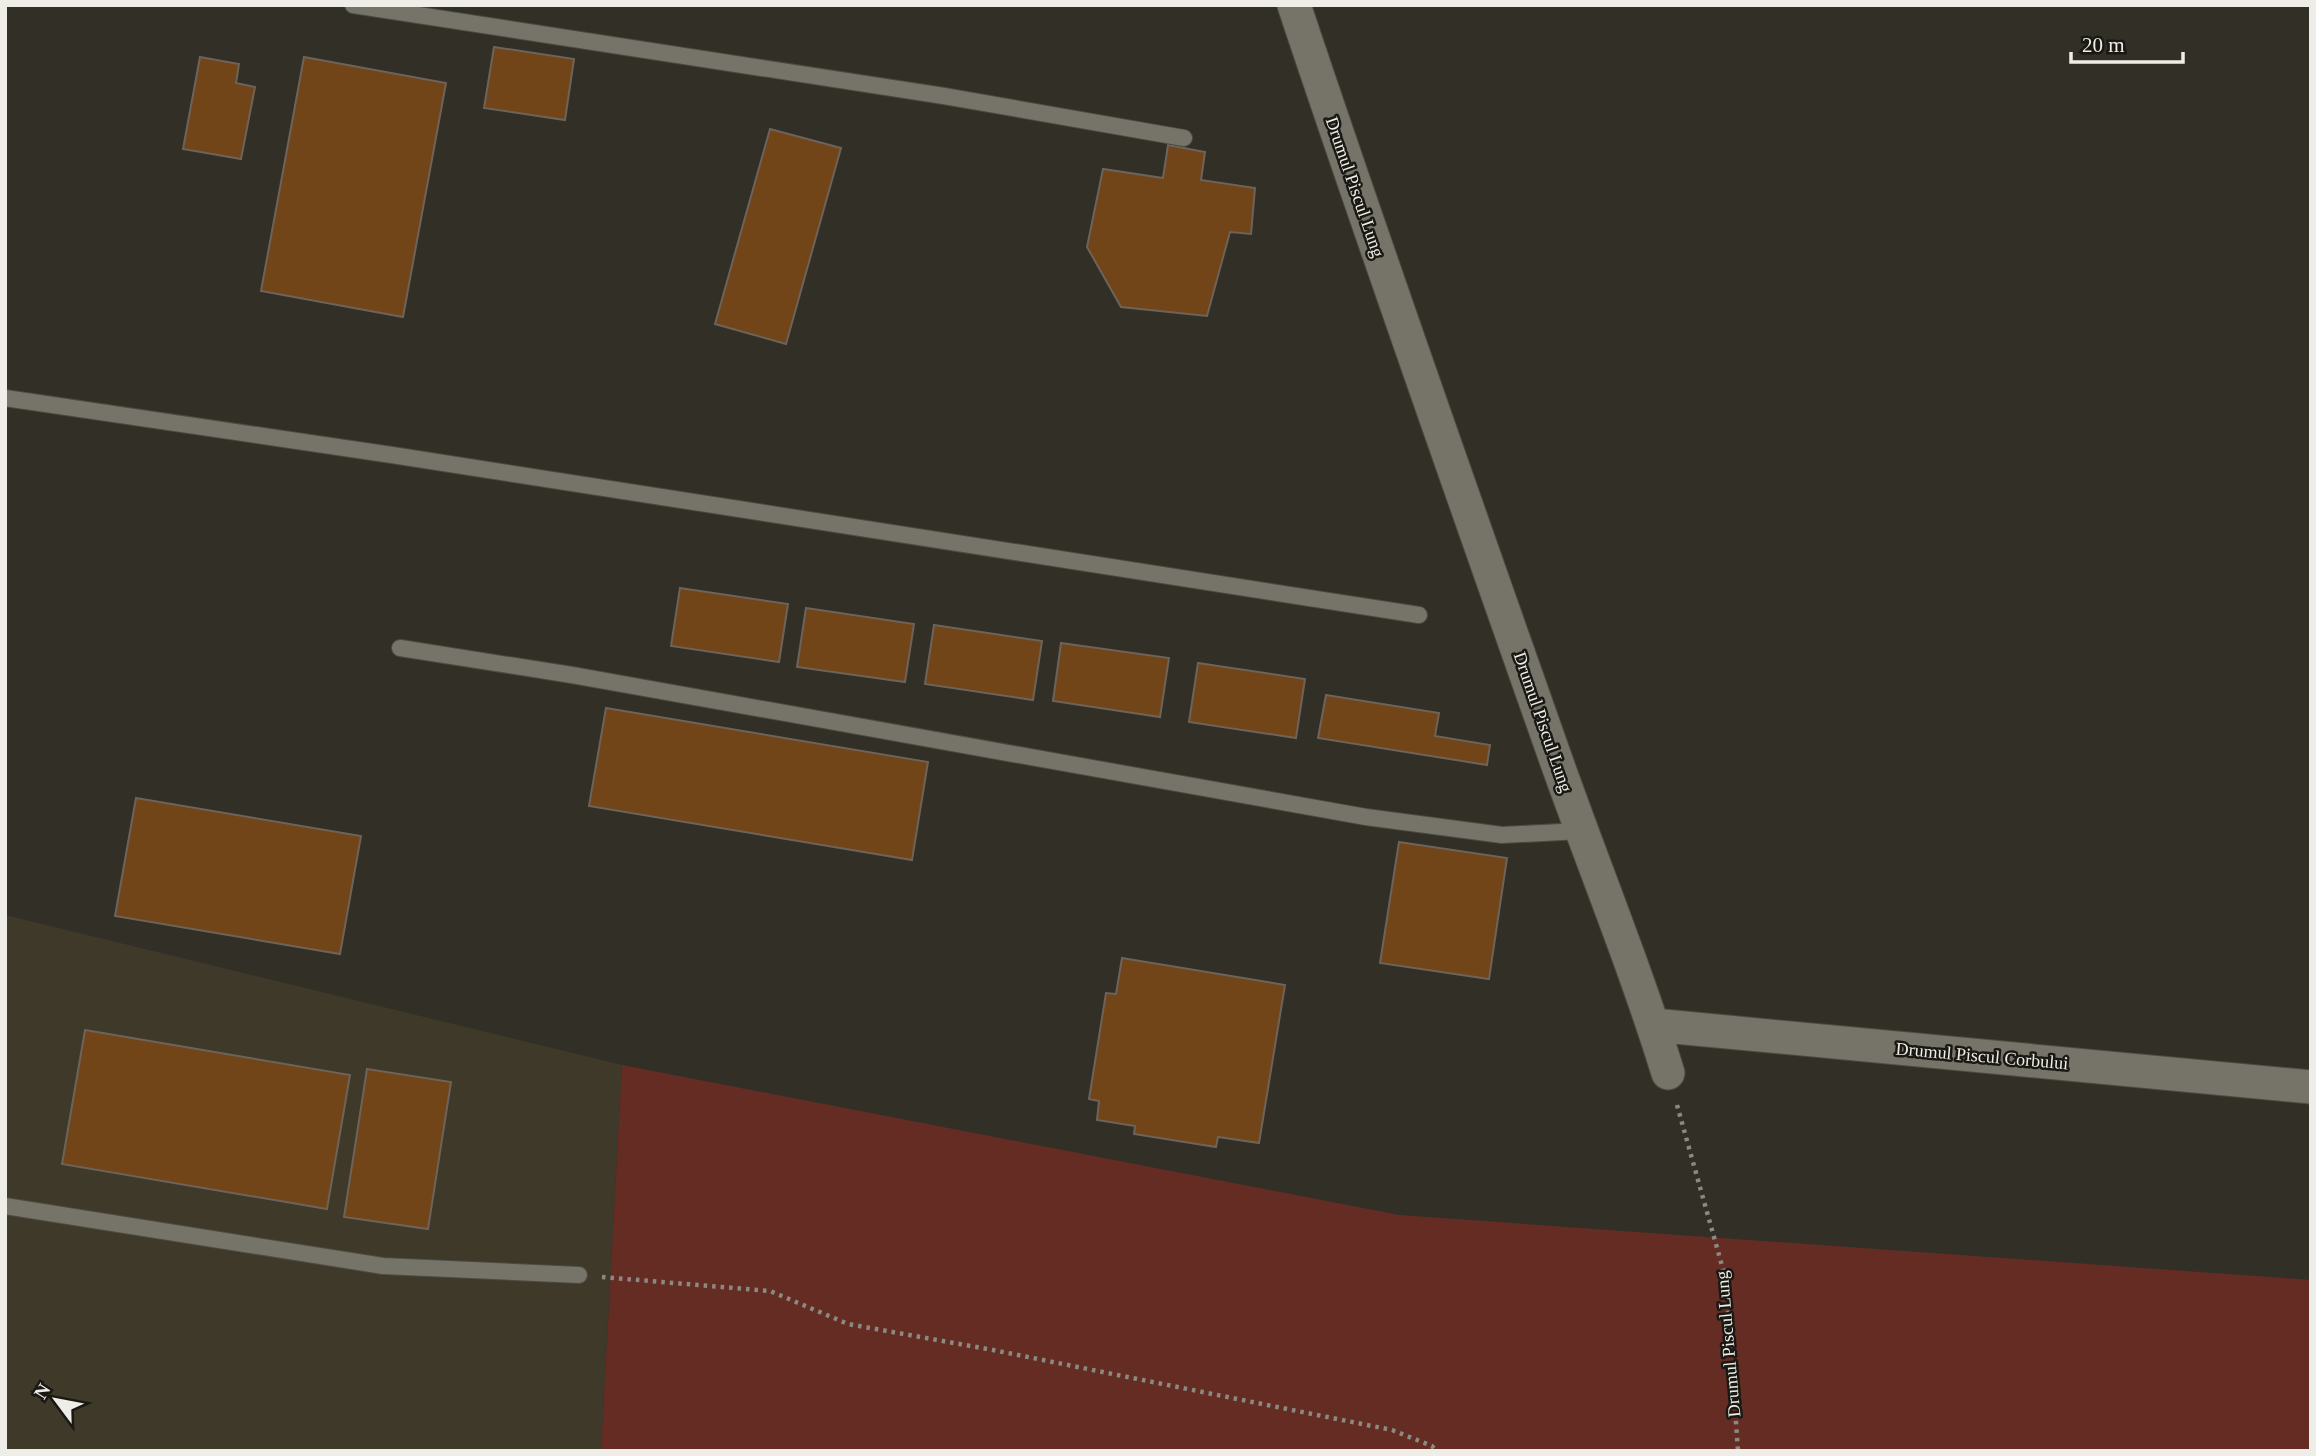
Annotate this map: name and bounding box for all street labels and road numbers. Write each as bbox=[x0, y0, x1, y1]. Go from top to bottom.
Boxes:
street label: Drumul Piscul Lung bbox=[1322, 114, 1388, 260]
street label: Drumul Piscul Lung bbox=[1510, 649, 1576, 795]
street label: Drumul Piscul Corbului bbox=[1895, 1038, 2069, 1074]
street label: Drumul Piscul Lung bbox=[1712, 1270, 1744, 1418]

